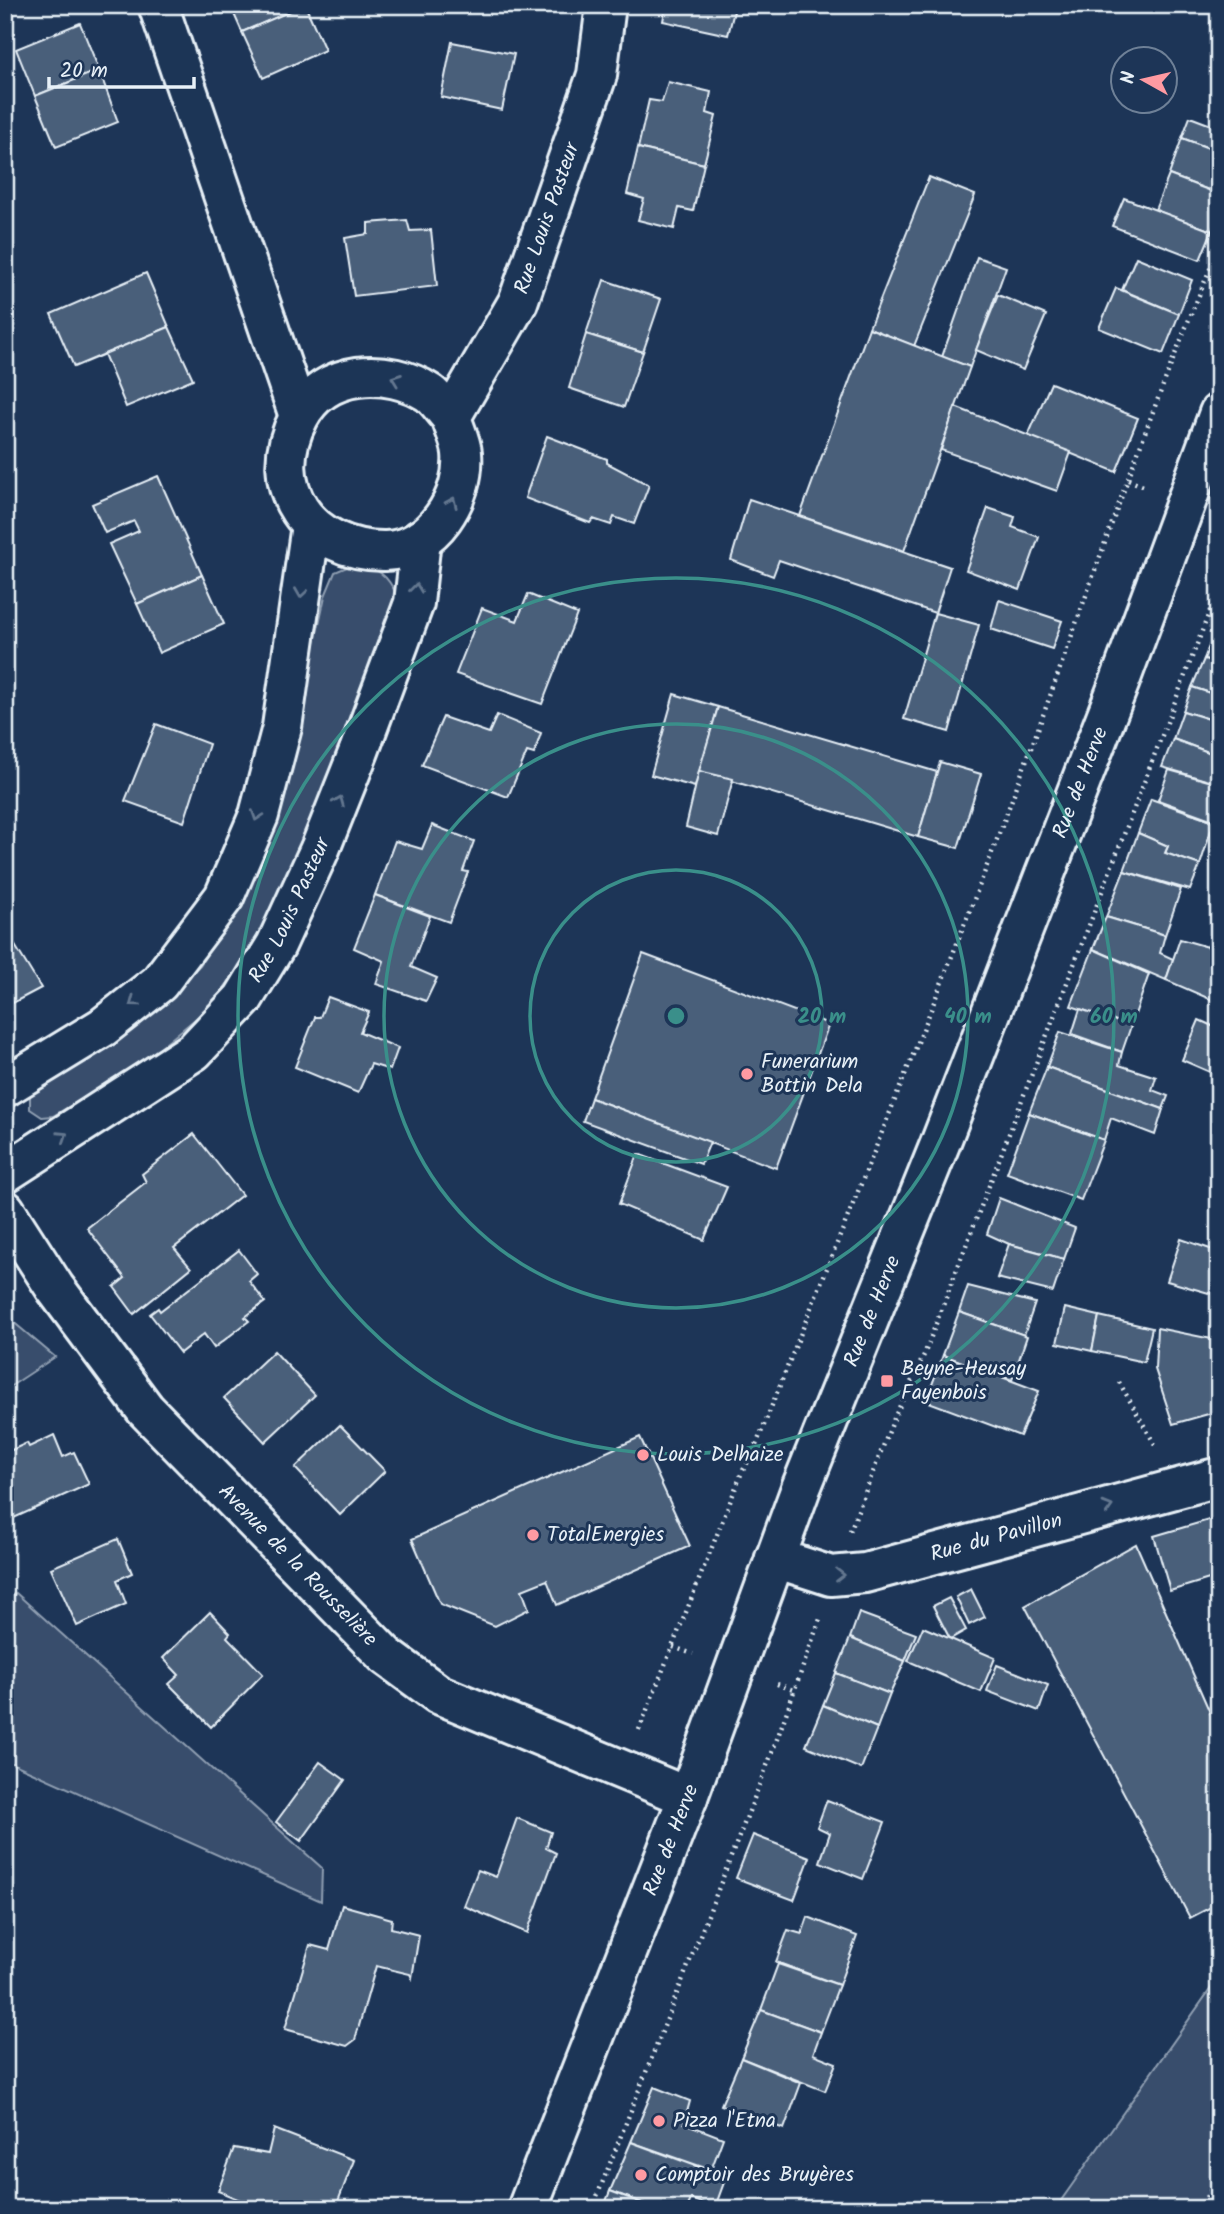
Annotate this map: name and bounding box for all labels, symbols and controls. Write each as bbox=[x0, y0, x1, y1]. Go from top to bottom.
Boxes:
scale bar bbox=[49, 46, 194, 90]
north arrow bbox=[1108, 46, 1178, 116]
text: 20 m bbox=[60, 55, 108, 88]
text: N bbox=[1113, 70, 1145, 86]
street label: Rue Louis Pasteur bbox=[505, 137, 589, 299]
one-way arrow bbox=[390, 373, 403, 387]
one-way arrow bbox=[444, 496, 458, 509]
one-way arrow bbox=[408, 582, 423, 593]
one-way arrow bbox=[294, 587, 309, 599]
street label: Rue de Herve bbox=[1044, 722, 1117, 843]
one-way arrow bbox=[331, 796, 345, 808]
one-way arrow bbox=[252, 809, 266, 821]
street label: Rue Louis Pasteur bbox=[240, 832, 340, 989]
one-way arrow bbox=[130, 994, 142, 1007]
text: 20 m bbox=[798, 1001, 846, 1034]
text: 40 m bbox=[944, 1001, 992, 1034]
text: 60 m bbox=[1090, 1001, 1138, 1034]
centre of rings bbox=[664, 1004, 688, 1028]
place label: Funerarium Bottin Dela bbox=[761, 1046, 863, 1103]
marker: Funerarium Bottin Dela bbox=[739, 1066, 755, 1082]
one-way arrow bbox=[55, 1131, 68, 1144]
street label: Rue de Herve bbox=[835, 1250, 910, 1372]
place label: Beyne-Heusay Fayenbois bbox=[901, 1353, 1026, 1410]
marker: Beyne-Heusay Fayenbois bbox=[879, 1373, 895, 1389]
place label: Louis Delhaize bbox=[657, 1439, 784, 1472]
marker: Louis Delhaize bbox=[635, 1447, 651, 1463]
street label: Avenue de la Rousselière bbox=[210, 1476, 386, 1655]
one-way arrow bbox=[1101, 1501, 1113, 1516]
street label: Rue du Pavillon bbox=[927, 1504, 1066, 1571]
place label: TotalEnergies bbox=[547, 1519, 664, 1552]
marker: TotalEnergies bbox=[525, 1527, 541, 1543]
one-way arrow bbox=[835, 1567, 846, 1583]
street label: Rue de Herve bbox=[634, 1779, 708, 1901]
place label: Pizza l'Etna bbox=[673, 2105, 776, 2138]
marker: Pizza l'Etna bbox=[651, 2113, 667, 2129]
place label: Comptoir des Bruyères bbox=[655, 2159, 854, 2192]
marker: Comptoir des Bruyères bbox=[633, 2167, 649, 2183]

